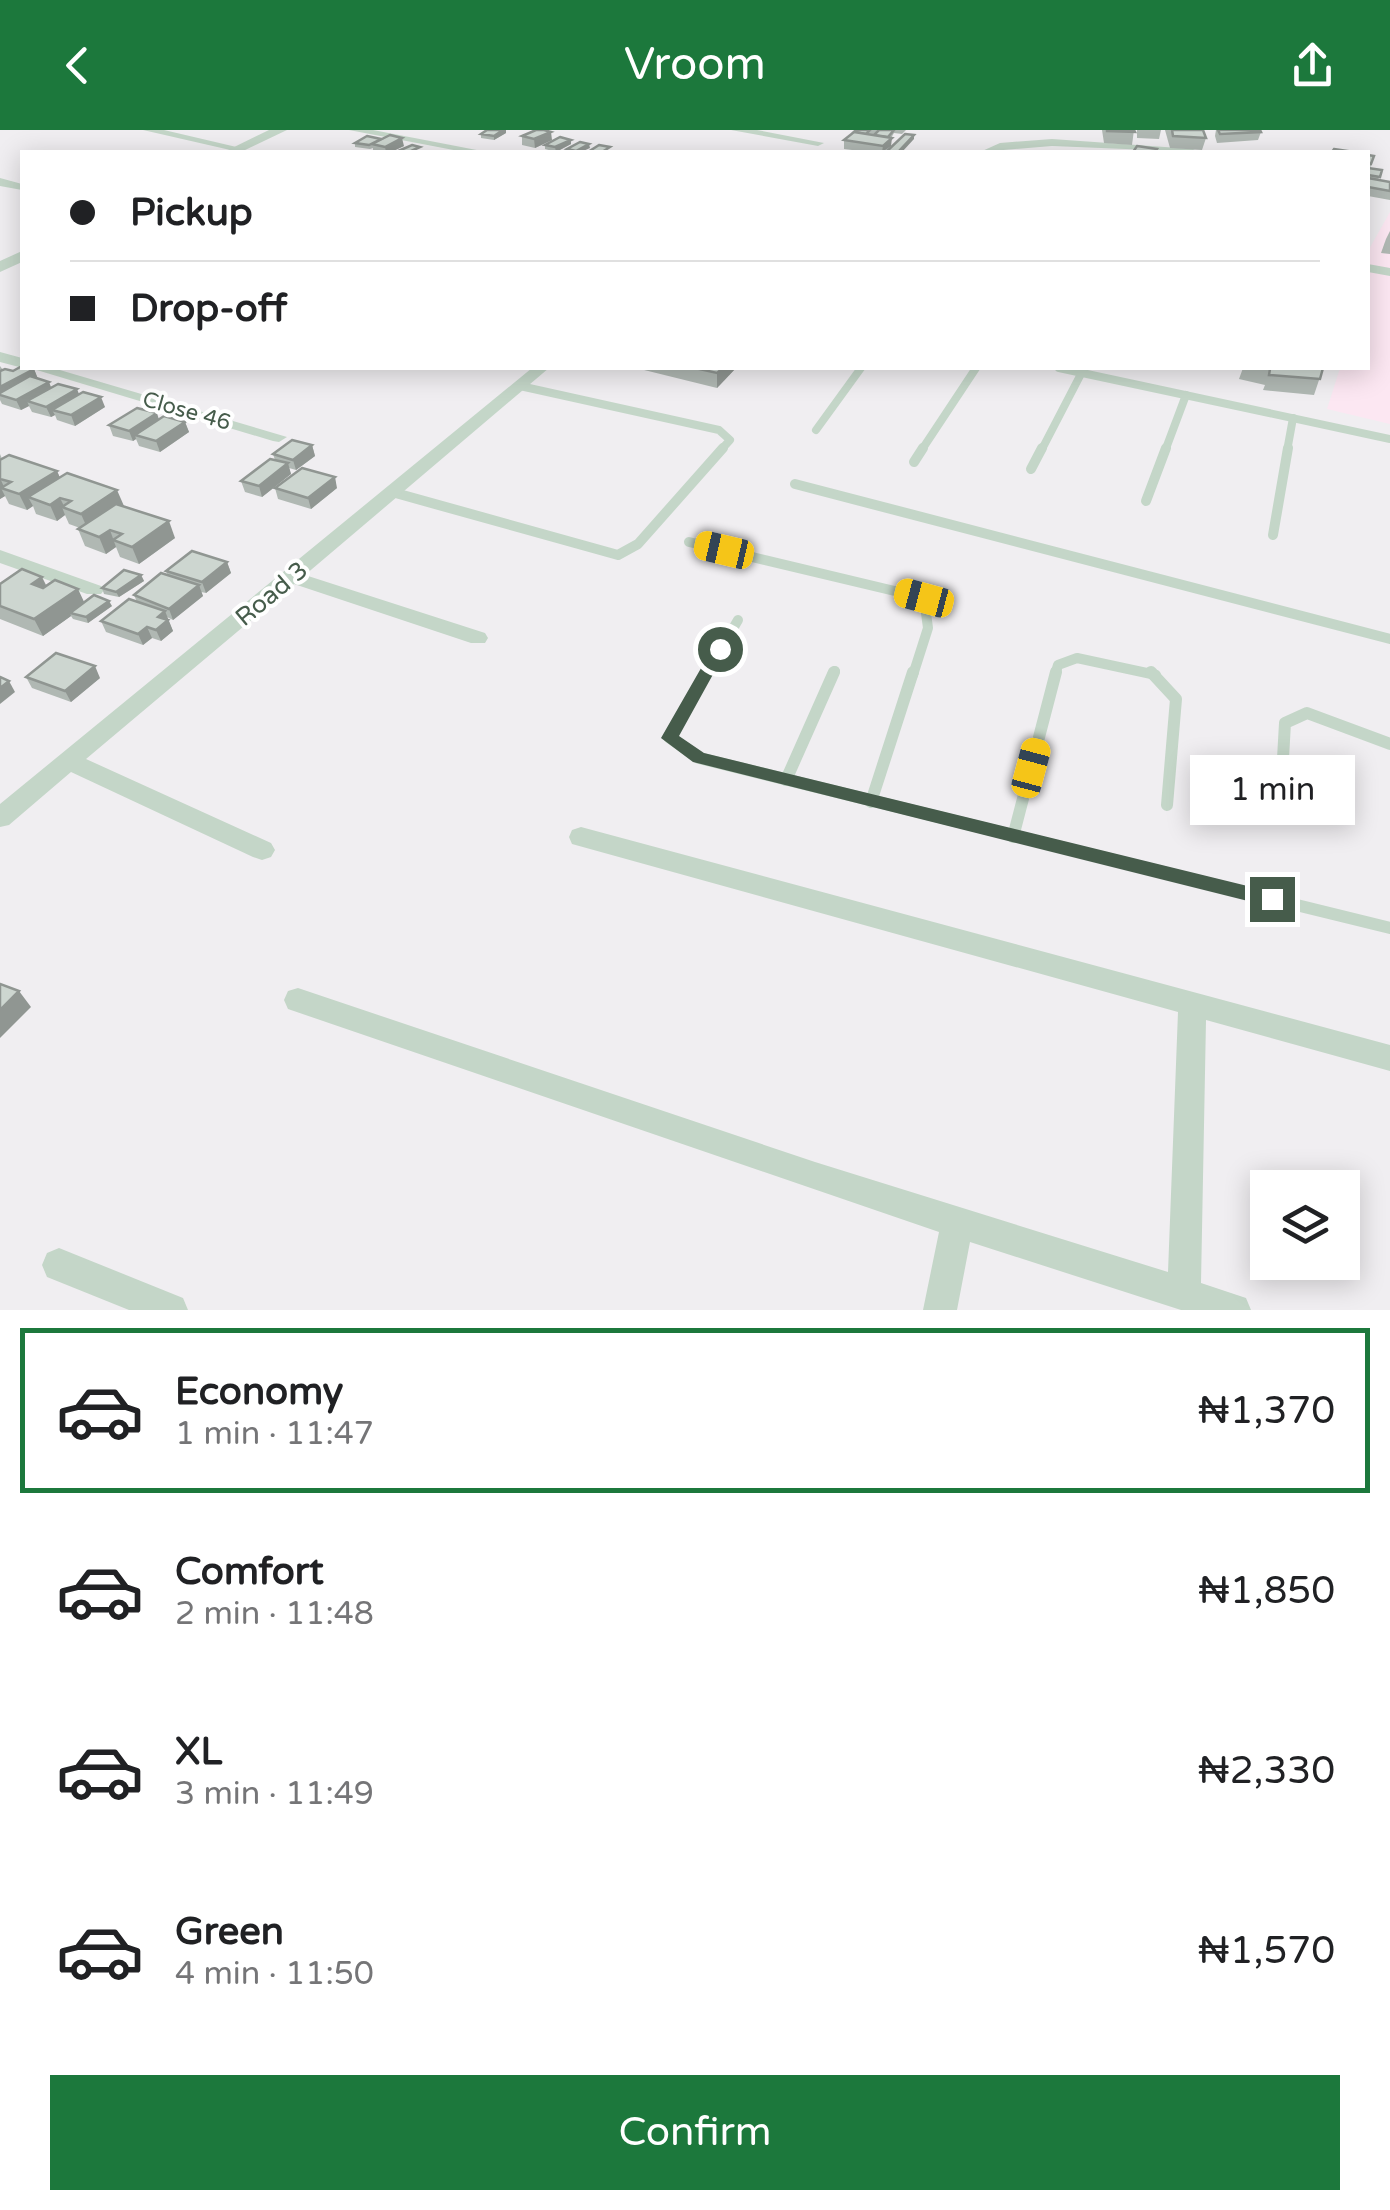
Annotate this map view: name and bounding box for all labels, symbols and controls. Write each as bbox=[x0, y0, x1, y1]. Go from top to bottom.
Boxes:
icon: back bbox=[50, 38, 105, 93]
text: Vroom bbox=[624, 38, 766, 92]
icon: share bbox=[1285, 38, 1340, 93]
text: Pickup bbox=[130, 190, 253, 236]
text: Drop-off bbox=[130, 286, 287, 332]
street label: Close 46 bbox=[140, 386, 234, 436]
car bbox=[691, 529, 757, 571]
street label: Road 3 bbox=[229, 555, 314, 633]
car bbox=[891, 576, 957, 620]
route start bbox=[698, 627, 743, 672]
car bbox=[1009, 735, 1053, 801]
callout: 1 min bbox=[1190, 754, 1354, 824]
text: 1 min bbox=[1230, 771, 1315, 809]
route end bbox=[1250, 877, 1295, 922]
map controls bbox=[1250, 1170, 1360, 1280]
button: layers bbox=[1250, 1170, 1360, 1280]
icon: car bbox=[55, 1366, 145, 1456]
text: Economy bbox=[175, 1369, 343, 1415]
text: ₦1,370 bbox=[1198, 1388, 1335, 1434]
text: 1 min · 11:47 bbox=[175, 1415, 374, 1453]
icon: car bbox=[55, 1546, 145, 1636]
text: Comfort bbox=[175, 1549, 324, 1595]
text: ₦1,850 bbox=[1198, 1568, 1335, 1614]
text: 2 min · 11:48 bbox=[175, 1595, 374, 1633]
icon: car bbox=[55, 1726, 145, 1816]
text: XL bbox=[175, 1729, 222, 1775]
text: ₦2,330 bbox=[1198, 1748, 1335, 1794]
text: 3 min · 11:49 bbox=[175, 1775, 374, 1813]
icon: car bbox=[55, 1906, 145, 1996]
text: Green bbox=[175, 1909, 284, 1955]
text: ₦1,570 bbox=[1198, 1928, 1335, 1974]
text: 4 min · 11:50 bbox=[175, 1955, 374, 1993]
button: Confirm bbox=[50, 2075, 1340, 2190]

